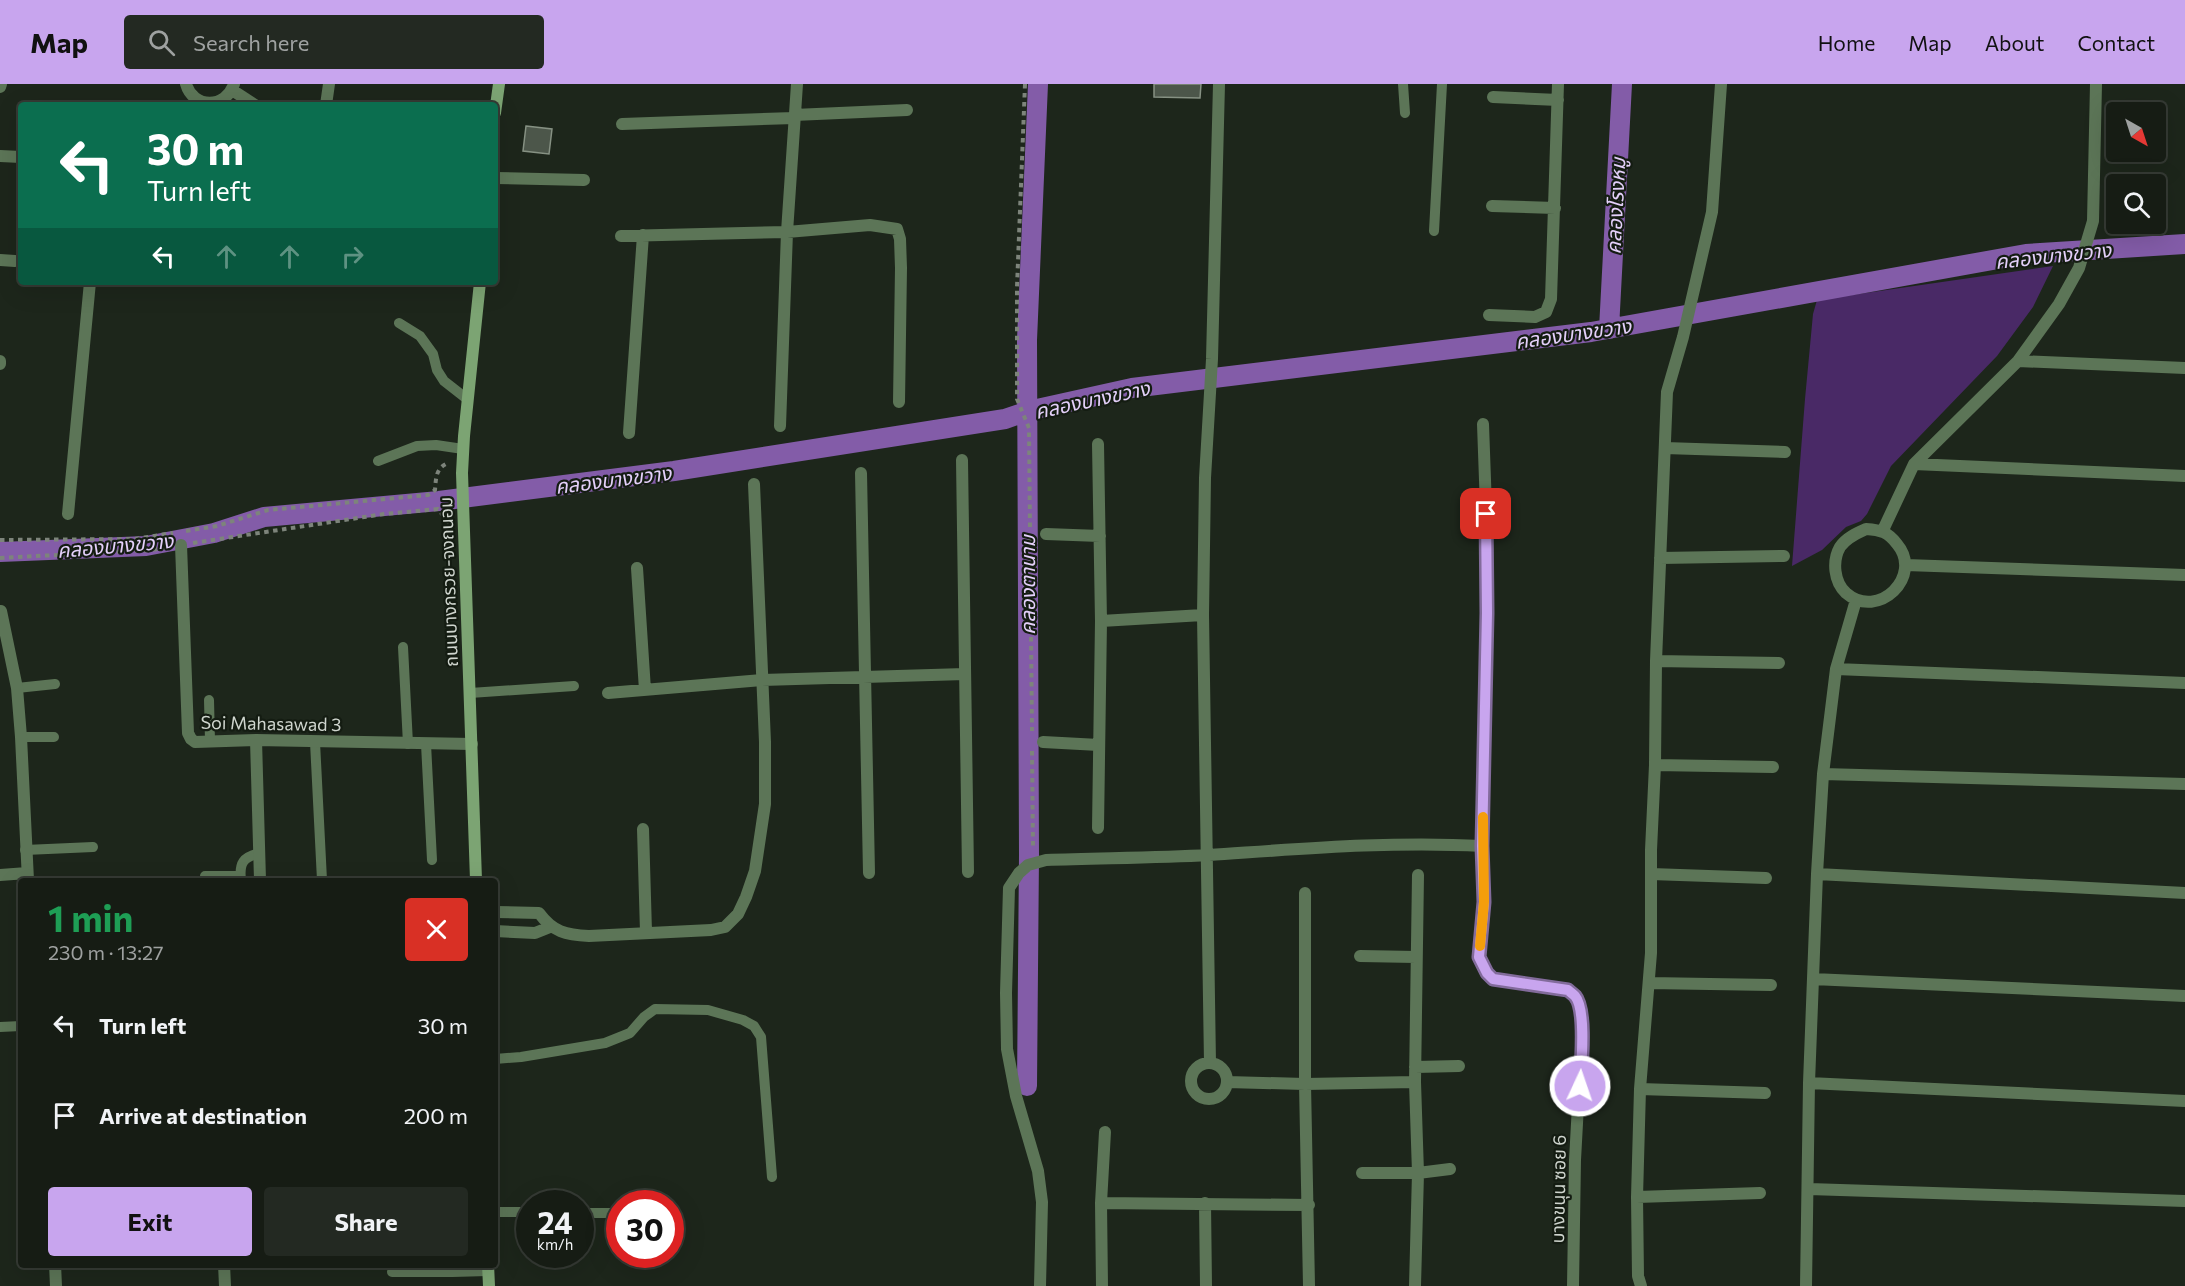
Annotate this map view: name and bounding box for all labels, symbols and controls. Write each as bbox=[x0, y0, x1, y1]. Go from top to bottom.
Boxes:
search box bbox=[124, 15, 544, 69]
text: Map bbox=[30, 25, 88, 59]
icon: search bbox=[145, 26, 178, 59]
text: Search here bbox=[193, 29, 309, 56]
text: Home bbox=[1818, 30, 1875, 55]
text: Map bbox=[1908, 30, 1952, 55]
text: About bbox=[1985, 30, 2044, 55]
text: Contact bbox=[2077, 30, 2155, 55]
north arrow bbox=[2106, 102, 2166, 162]
map controls bbox=[2106, 102, 2166, 234]
text: 30 m bbox=[147, 122, 244, 174]
icon: left bbox=[48, 126, 126, 204]
water label: คลองโรงหมู bbox=[1600, 156, 1632, 255]
text: Turn left bbox=[147, 174, 251, 207]
button: search bbox=[2106, 174, 2166, 234]
water label: คลองบางขวาง bbox=[1994, 237, 2113, 273]
icon: left bbox=[147, 240, 180, 273]
icon: ahead bbox=[210, 240, 243, 273]
icon: ahead bbox=[273, 240, 306, 273]
icon: right bbox=[336, 240, 369, 273]
water label: คลองบางขวาง bbox=[1514, 313, 1634, 353]
water label: คลองบางขวาง bbox=[1033, 375, 1153, 423]
water label: คลองบางขวาง bbox=[554, 460, 674, 498]
pin bbox=[1460, 488, 1511, 539]
street label: ถนนบางกรวย-จงถนอม bbox=[434, 497, 462, 667]
icon: arrive bbox=[1469, 497, 1502, 530]
water label: คลองบางขวาง bbox=[56, 528, 175, 562]
water label: คลองตานาม bbox=[1015, 534, 1039, 635]
street label: Soi Mahasawad 3 bbox=[200, 711, 342, 735]
text: 1 min bbox=[48, 895, 133, 939]
button: close bbox=[405, 898, 468, 961]
text: 230 m · 13:27 bbox=[48, 940, 164, 964]
icon: left bbox=[48, 1009, 81, 1042]
text: Turn left bbox=[99, 1012, 186, 1039]
text: 30 m bbox=[418, 1012, 468, 1039]
position arrow bbox=[1548, 1054, 1612, 1118]
icon: arrive bbox=[48, 1099, 81, 1132]
text: Arrive at destination bbox=[99, 1102, 307, 1129]
text: 200 m bbox=[404, 1102, 468, 1129]
street label: บางขนุน ซอย 6 bbox=[1546, 1135, 1571, 1244]
button: Exit bbox=[48, 1187, 252, 1256]
button: Share bbox=[264, 1187, 468, 1256]
speed limit sign: 30 bbox=[606, 1190, 684, 1268]
text: 24 bbox=[537, 1203, 573, 1240]
text: km/h bbox=[537, 1235, 573, 1253]

